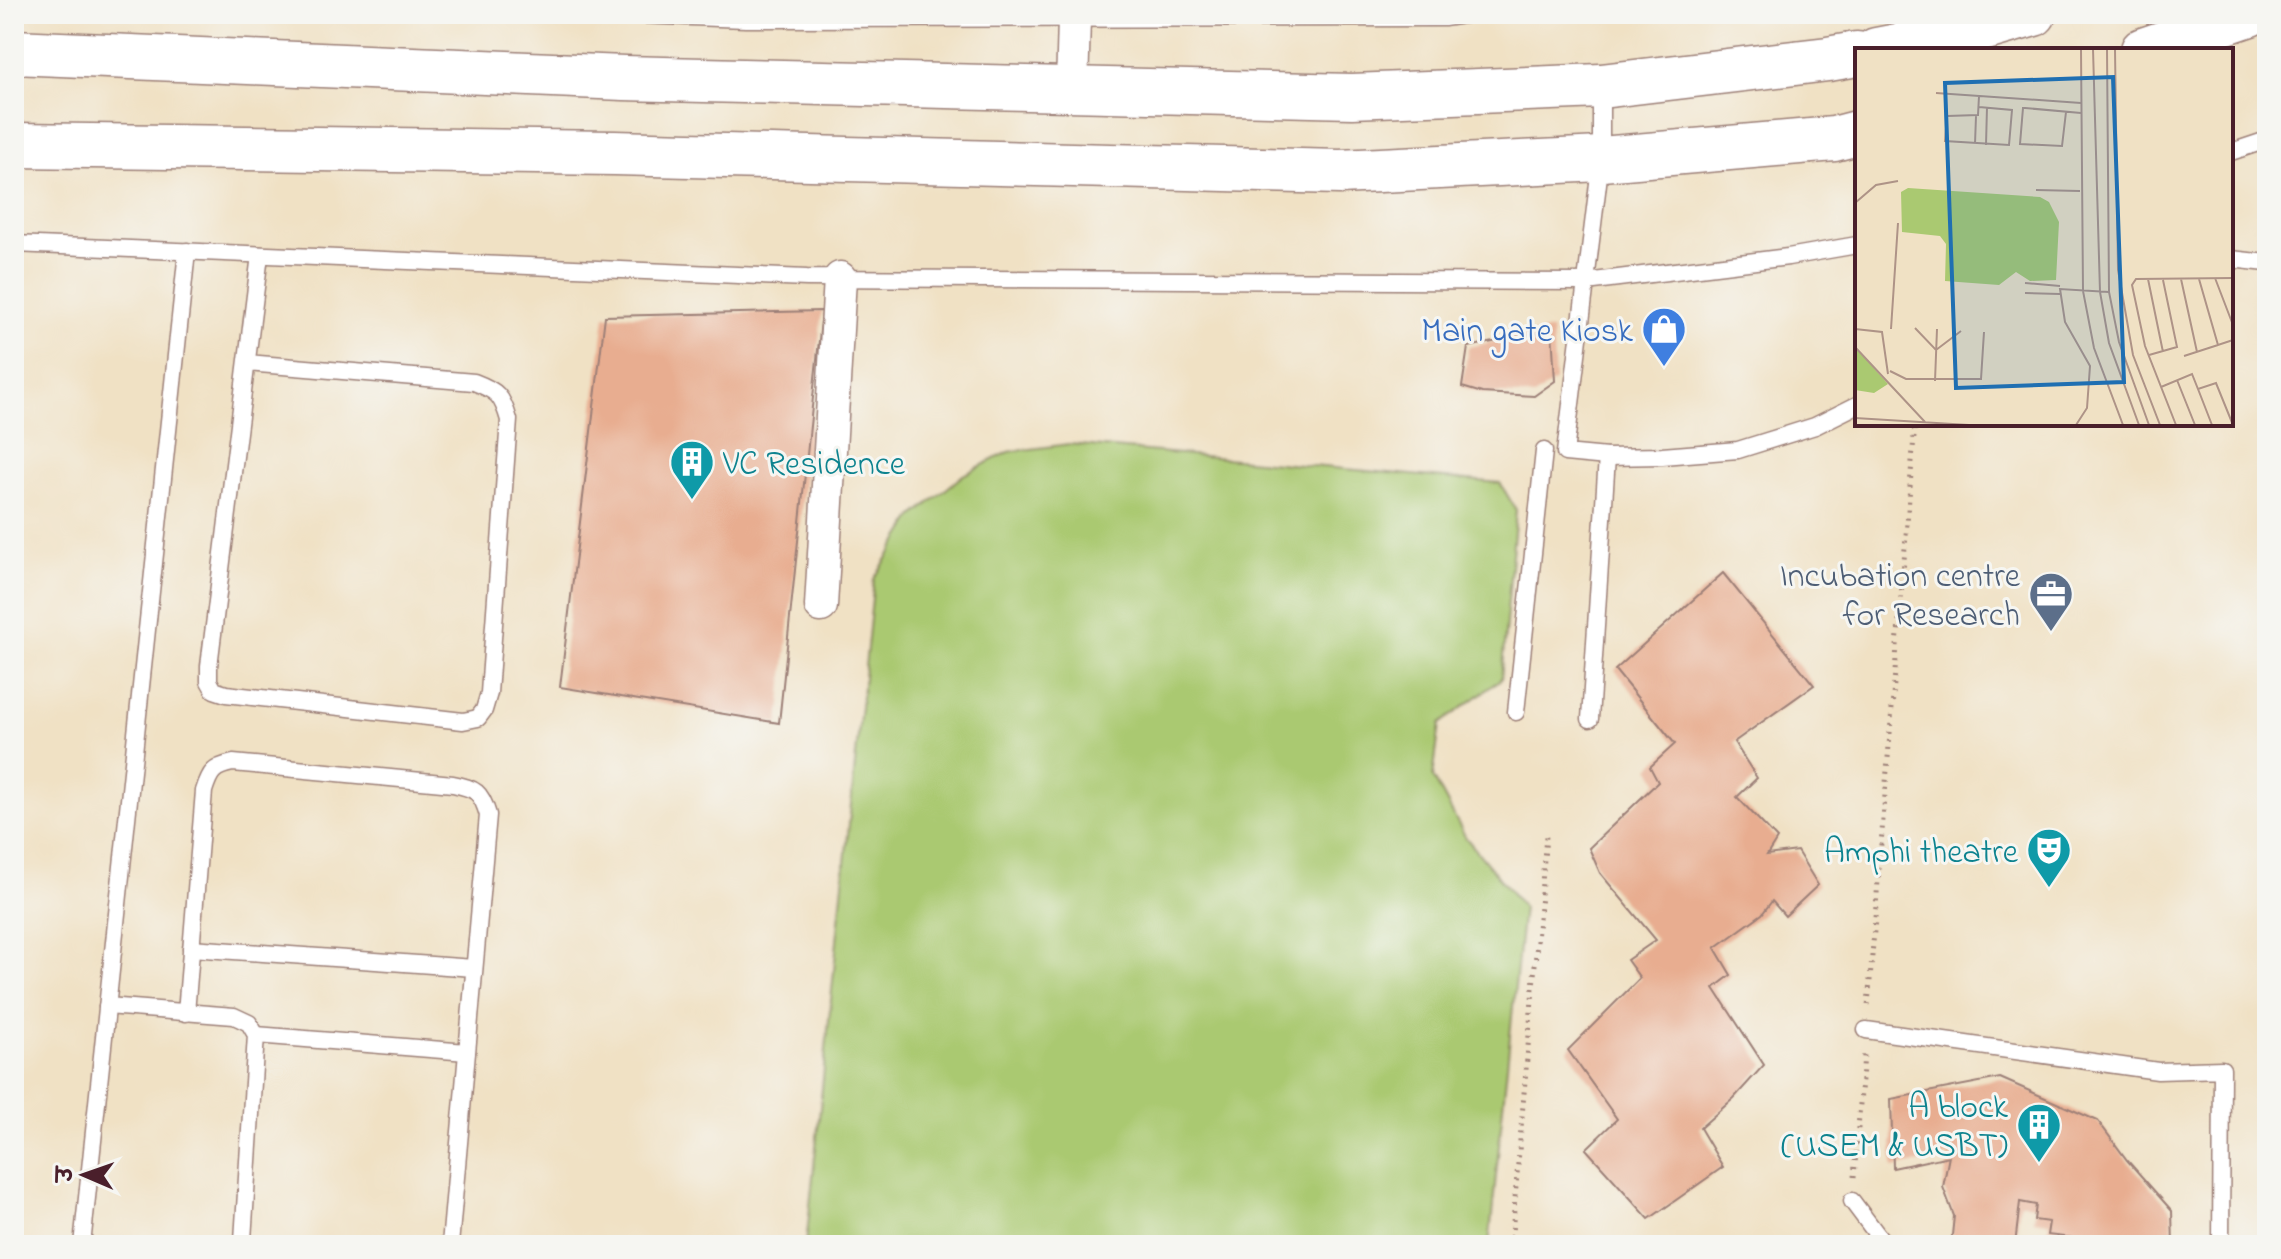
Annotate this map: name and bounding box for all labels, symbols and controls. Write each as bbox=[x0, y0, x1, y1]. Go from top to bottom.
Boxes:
inset map bbox=[1855, 48, 2233, 426]
shop icon: Main gate Kiosk bbox=[1640, 305, 1688, 368]
place label: Main gate Kiosk bbox=[1421, 308, 1633, 358]
building icon: VC Residence bbox=[668, 438, 716, 501]
place label: VC Residence bbox=[722, 441, 906, 491]
place label: Incubation centre for Research bbox=[1780, 553, 2021, 642]
office icon: Incubation centre for Research bbox=[2027, 570, 2075, 633]
theatre icon: Amphi theatre bbox=[2025, 826, 2073, 889]
place label: Amphi theatre bbox=[1824, 829, 2019, 879]
place label: A block (USEM & USBT) bbox=[1781, 1084, 2008, 1173]
building icon: A block (USEM & USBT) bbox=[2015, 1101, 2063, 1164]
north arrow bbox=[44, 1135, 124, 1215]
text: उ bbox=[51, 1164, 83, 1184]

